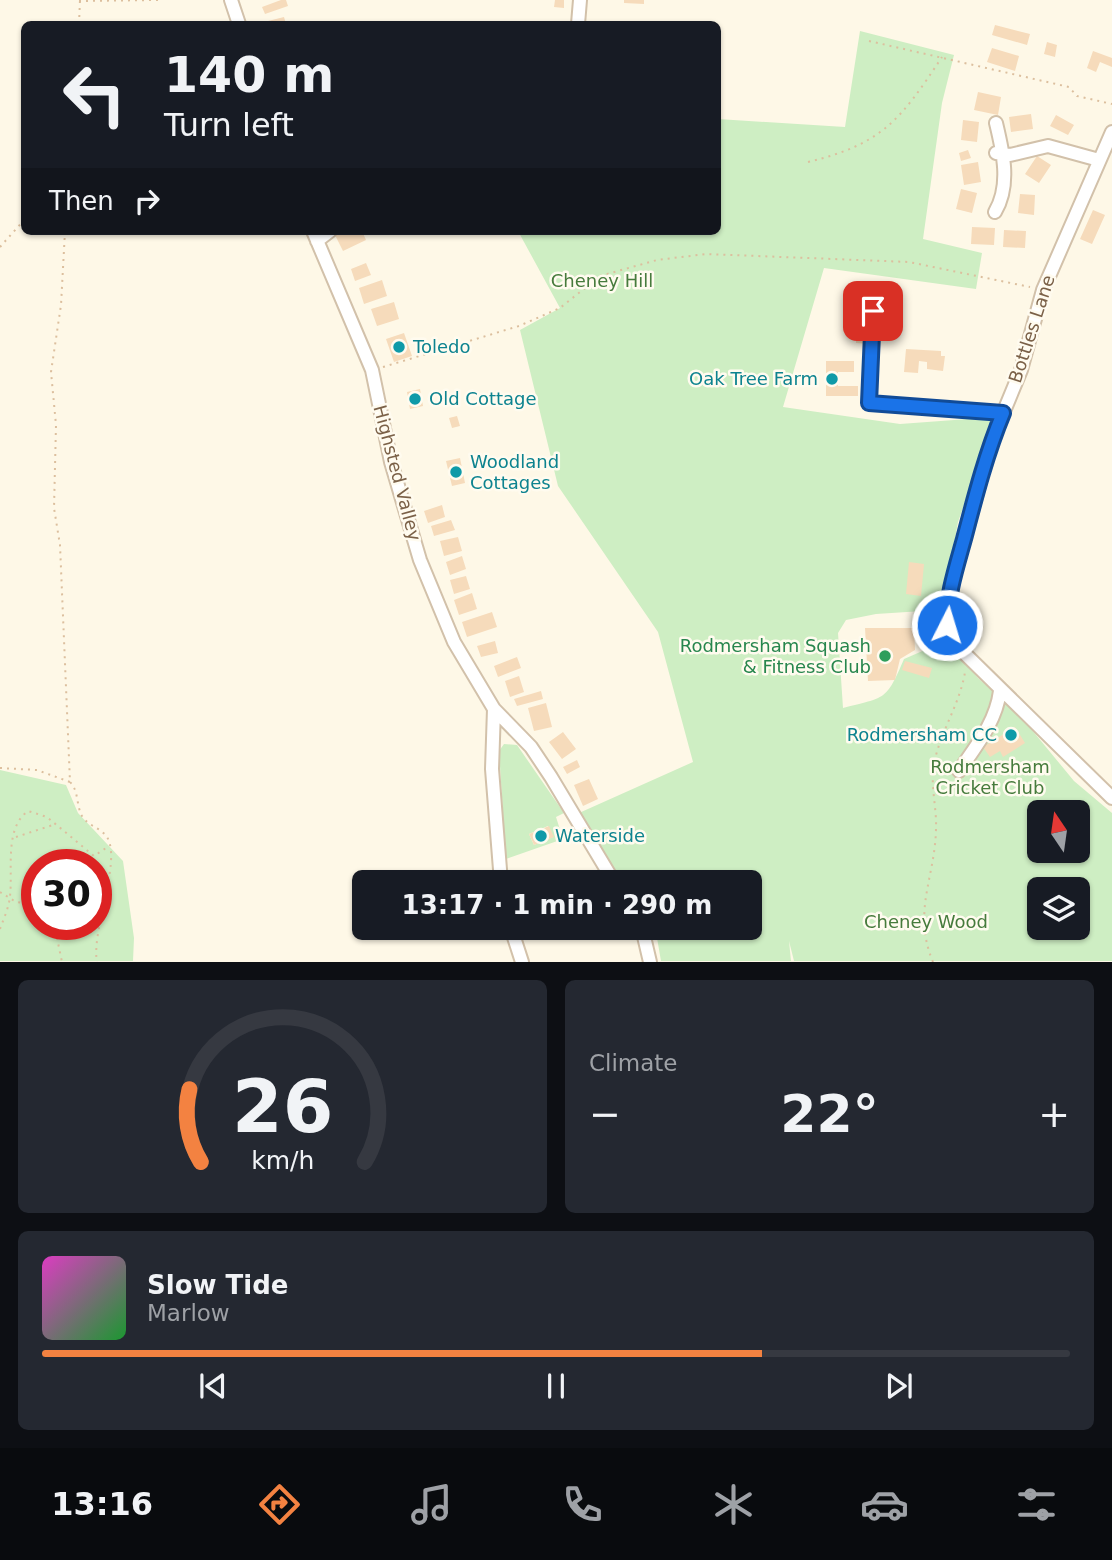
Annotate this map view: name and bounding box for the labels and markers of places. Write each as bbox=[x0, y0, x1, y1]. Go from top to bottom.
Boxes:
pin bbox=[843, 281, 903, 341]
place label: Toledo bbox=[412, 336, 470, 357]
marker: Toledo bbox=[391, 339, 407, 355]
place label: Oak Tree Farm bbox=[689, 368, 818, 389]
marker: Oak Tree Farm bbox=[824, 371, 840, 387]
place label: Old Cottage bbox=[429, 388, 537, 409]
marker: Old Cottage bbox=[407, 391, 423, 407]
place label: Woodland Cottages bbox=[470, 451, 559, 493]
marker: Woodland Cottages bbox=[448, 464, 464, 480]
place label: Rodmersham Squash & Fitness Club bbox=[680, 635, 871, 677]
marker: Rodmersham Squash & Fitness Club bbox=[877, 648, 893, 664]
place label: Rodmersham CC bbox=[847, 724, 997, 745]
marker: Rodmersham CC bbox=[1003, 727, 1019, 743]
place label: Waterside bbox=[555, 825, 645, 846]
marker: Waterside bbox=[533, 828, 549, 844]

